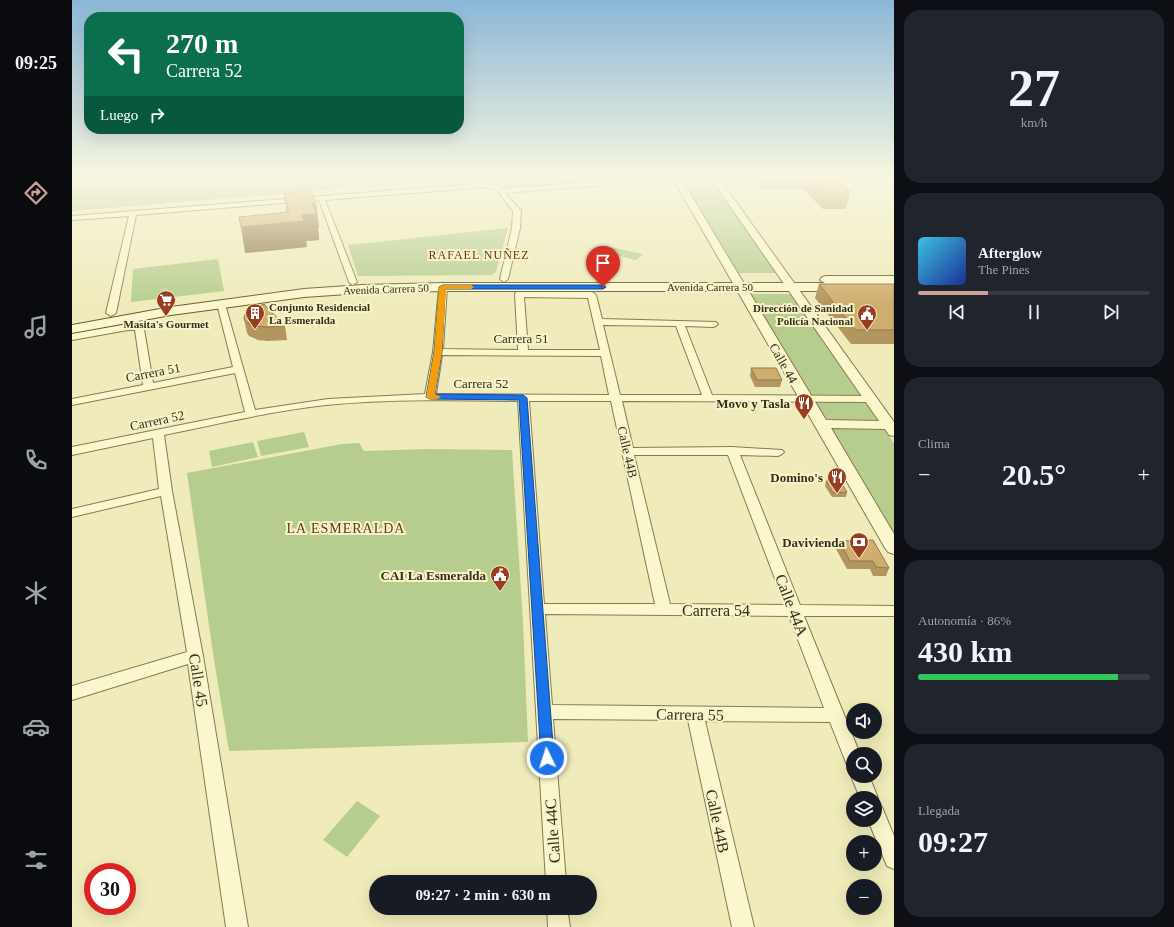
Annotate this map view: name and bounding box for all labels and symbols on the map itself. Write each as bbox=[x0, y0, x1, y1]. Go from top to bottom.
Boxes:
pin bbox=[586, 246, 620, 287]
district label: RAFAEL NUÑEZ bbox=[429, 248, 530, 262]
street label: Avenida Carrera 50 bbox=[343, 281, 430, 296]
street label: Avenida Carrera 50 bbox=[667, 281, 753, 293]
supermarket icon: Masita's Gourmet bbox=[155, 289, 177, 317]
place label: Conjunto Residencial La Esmeralda bbox=[269, 301, 370, 326]
building icon: Conjunto Residencial La Esmeralda bbox=[244, 302, 266, 330]
place label: Dirección de Sanidad Policía Nacional bbox=[753, 302, 853, 327]
public building icon: Dirección de Sanidad Policía Nacional bbox=[856, 303, 878, 331]
place label: Masita's Gourmet bbox=[123, 318, 209, 330]
street label: Carrera 51 bbox=[493, 331, 549, 346]
street label: Calle 44 bbox=[766, 341, 801, 386]
street label: Carrera 51 bbox=[125, 360, 182, 385]
street label: Carrera 52 bbox=[453, 376, 509, 391]
restaurant icon: Movo y Tasla bbox=[793, 392, 815, 420]
place label: Movo y Tasla bbox=[716, 396, 790, 411]
street label: Carrera 52 bbox=[129, 407, 186, 434]
street label: Calle 44B bbox=[614, 425, 641, 480]
restaurant icon: Domino's bbox=[826, 466, 848, 494]
place label: Domino's bbox=[770, 470, 823, 485]
district label: LA ESMERALDA bbox=[287, 521, 405, 536]
bank icon: Davivienda bbox=[848, 531, 870, 559]
place label: Davivienda bbox=[782, 535, 845, 550]
public building icon: CAI La Esmeralda bbox=[489, 564, 511, 592]
place label: CAI La Esmeralda bbox=[381, 568, 486, 583]
street label: Calle 44A bbox=[772, 572, 811, 639]
street label: Carrera 54 bbox=[682, 602, 750, 619]
street label: Calle 45 bbox=[186, 652, 211, 708]
street label: Carrera 55 bbox=[656, 705, 724, 724]
position arrow bbox=[526, 737, 568, 779]
street label: Calle 44B bbox=[702, 788, 733, 854]
street label: Calle 44C bbox=[542, 798, 563, 864]
speed limit sign: 30 bbox=[84, 863, 136, 915]

